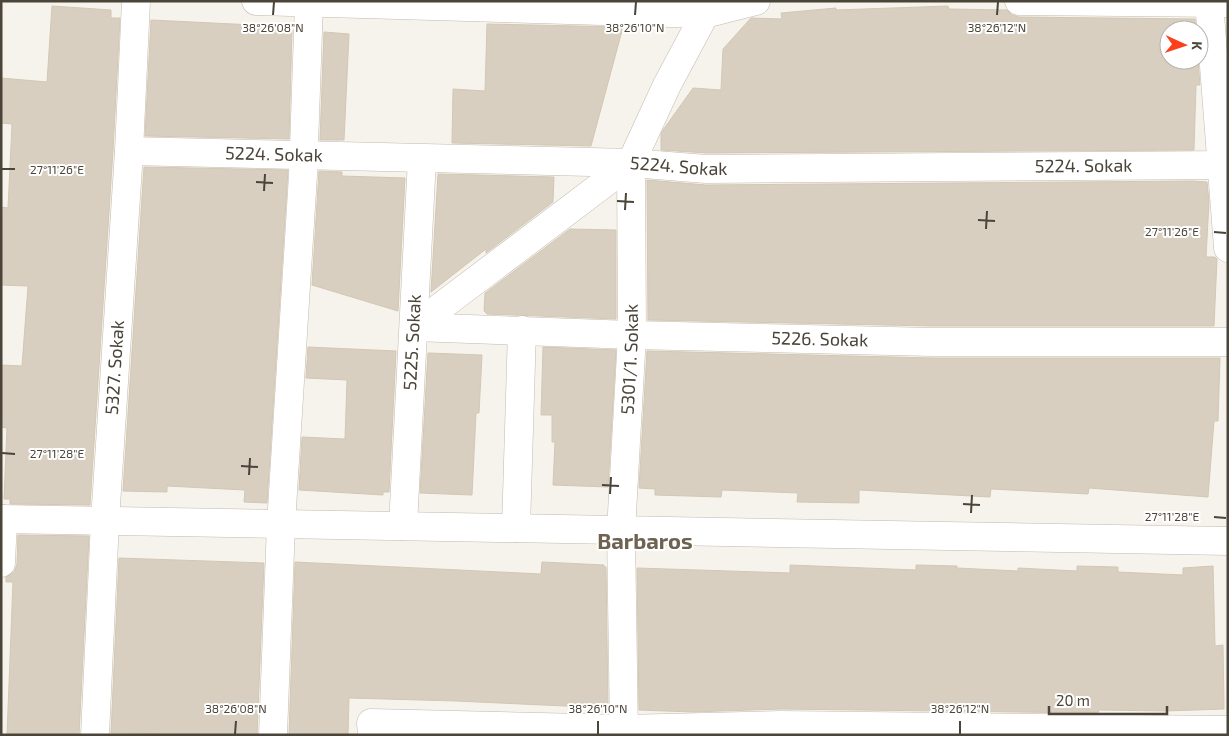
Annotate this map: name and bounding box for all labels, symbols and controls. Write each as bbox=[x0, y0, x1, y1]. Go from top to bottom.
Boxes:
text: 38°26'08"N bbox=[242, 20, 304, 34]
text: 38°26'10"N bbox=[605, 20, 665, 34]
text: 38°26'12"N bbox=[968, 20, 1026, 34]
north arrow bbox=[1159, 20, 1209, 70]
text: K bbox=[1189, 41, 1206, 51]
street label: 5224. Sokak bbox=[225, 141, 323, 166]
street label: 5224. Sokak bbox=[629, 151, 728, 179]
street label: 5224. Sokak bbox=[1035, 154, 1133, 176]
text: 27°11'26"E bbox=[30, 162, 84, 176]
text: 27°11'26"E bbox=[1145, 224, 1199, 238]
street label: 5225. Sokak bbox=[398, 294, 425, 391]
street label: 5301/1. Sokak bbox=[616, 304, 642, 415]
street label: 5327. Sokak bbox=[100, 319, 128, 416]
street label: 5226. Sokak bbox=[771, 326, 869, 350]
text: 27°11'28"E bbox=[30, 446, 84, 460]
text: 27°11'28"E bbox=[1145, 509, 1199, 523]
district label: Barbaros bbox=[597, 527, 693, 553]
scale bar bbox=[1049, 684, 1166, 716]
text: 20 m bbox=[1056, 691, 1090, 709]
text: 38°26'08"N bbox=[205, 701, 267, 715]
text: 38°26'10"N bbox=[568, 701, 628, 715]
text: 38°26'12"N bbox=[931, 701, 989, 715]

